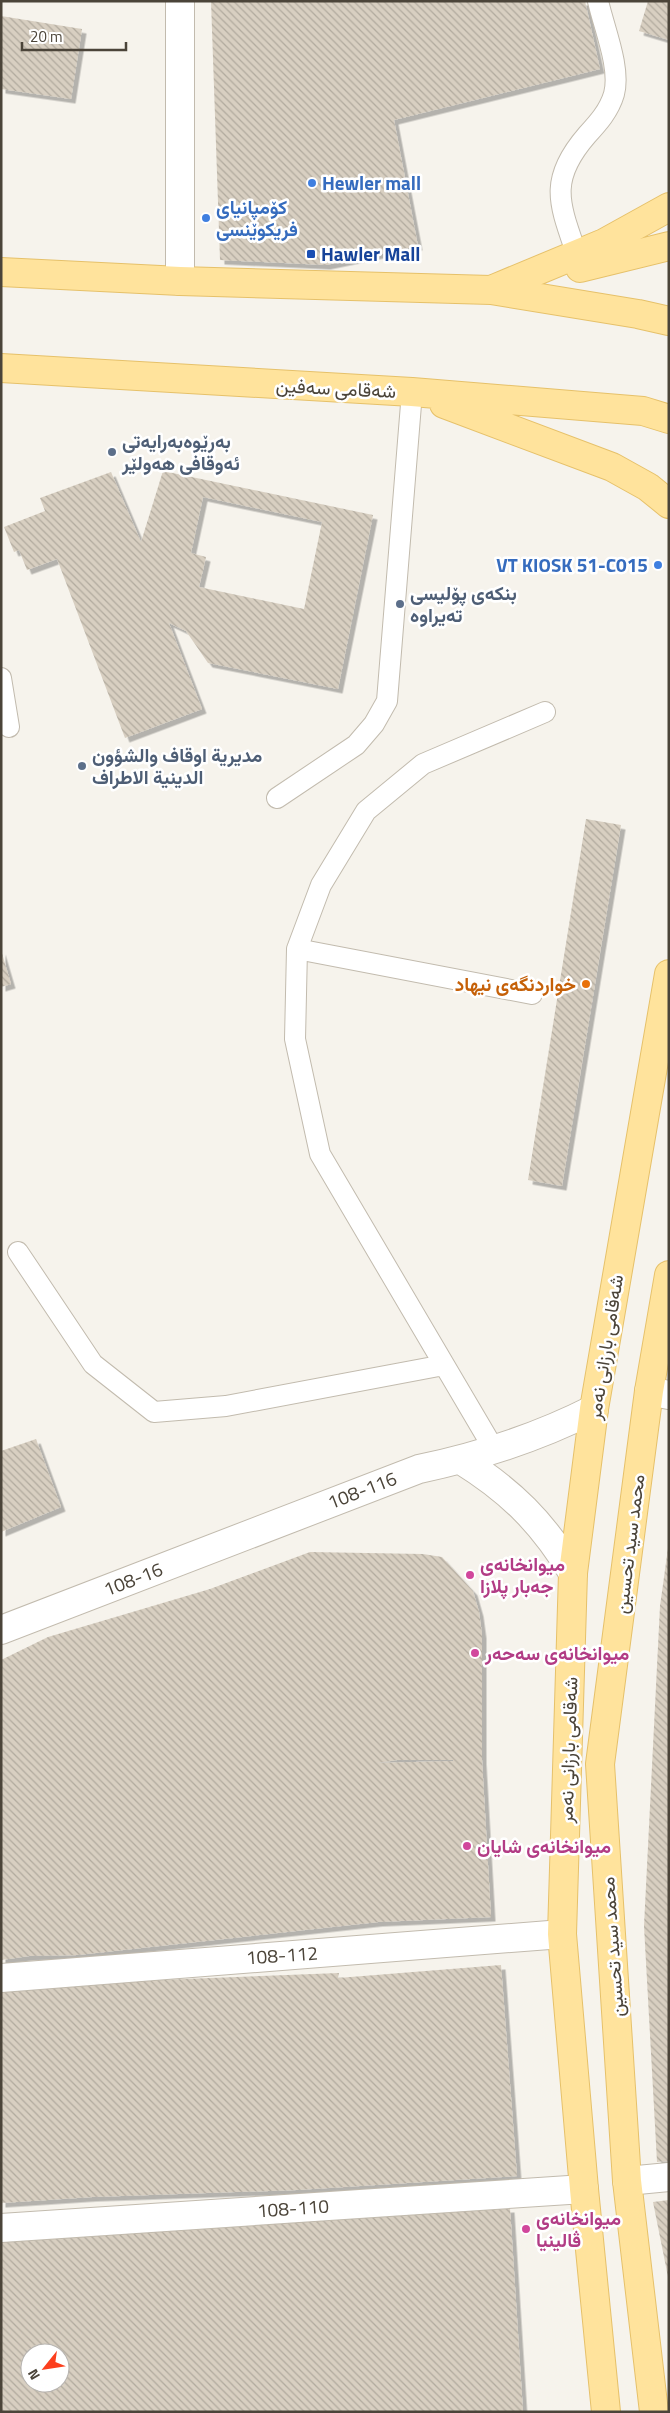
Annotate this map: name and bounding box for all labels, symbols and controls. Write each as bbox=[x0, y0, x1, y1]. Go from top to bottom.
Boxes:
scale bar bbox=[22, 20, 126, 52]
text: 20 m bbox=[30, 25, 63, 48]
place label: Hewler mall bbox=[322, 168, 421, 197]
marker: Hewler mall bbox=[306, 177, 318, 189]
place label: کۆمپانیای فریکوێنسی bbox=[216, 192, 298, 243]
marker: کۆمپانیای فریکوێنسی bbox=[200, 212, 212, 224]
place label: Hawler Mall bbox=[321, 239, 421, 268]
marker: Hawler Mall bbox=[305, 248, 317, 260]
street label: شەقامی سەفین bbox=[275, 370, 397, 405]
place label: بەڕێوەبەرایەتی ئەوقافی هەولێر bbox=[121, 426, 240, 477]
marker: بەڕێوەبەرایەتی ئەوقافی هەولێر bbox=[106, 446, 118, 458]
place label: VT KIOSK 51-C015 bbox=[496, 550, 648, 579]
marker: VT KIOSK 51-C015 bbox=[652, 559, 664, 571]
place label: بنکەی پۆلیسی تەیراوە bbox=[410, 578, 517, 629]
marker: بنکەی پۆلیسی تەیراوە bbox=[394, 598, 406, 610]
place label: مديرية اوقاف والشؤون الدينية الاطراف bbox=[92, 740, 262, 791]
marker: مديرية اوقاف والشؤون الدينية الاطراف bbox=[76, 760, 88, 772]
place label: خواردنگەی نیھاد bbox=[455, 969, 576, 998]
marker: خواردنگەی نیھاد bbox=[580, 978, 592, 990]
street label: شەقامی بارزانی نەمر bbox=[579, 1272, 630, 1423]
street label: 108-116 bbox=[323, 1463, 401, 1516]
street label: محمد سید تحسین bbox=[606, 1472, 651, 1615]
place label: میوانخانەی جەبار پلازا bbox=[480, 1549, 565, 1600]
street label: 108-16 bbox=[99, 1554, 167, 1603]
marker: میوانخانەی جەبار پلازا bbox=[464, 1569, 476, 1581]
place label: میوانخانەی سەحەر bbox=[484, 1638, 629, 1667]
marker: میوانخانەی سەحەر bbox=[469, 1647, 481, 1659]
street label: شەقامی بارزانی نەمر bbox=[550, 1676, 585, 1825]
place label: میوانخانەی شایان bbox=[477, 1831, 611, 1860]
marker: میوانخانەی شایان bbox=[461, 1840, 473, 1852]
street label: محمد سید تحسین bbox=[592, 1876, 631, 2018]
street label: 108-112 bbox=[245, 1938, 319, 1971]
street label: 108-110 bbox=[256, 2191, 330, 2224]
place label: میوانخانەی ڤالینیا bbox=[536, 2203, 621, 2254]
marker: میوانخانەی ڤالینیا bbox=[520, 2223, 532, 2235]
north arrow bbox=[20, 2343, 70, 2393]
text: N bbox=[22, 2365, 45, 2384]

